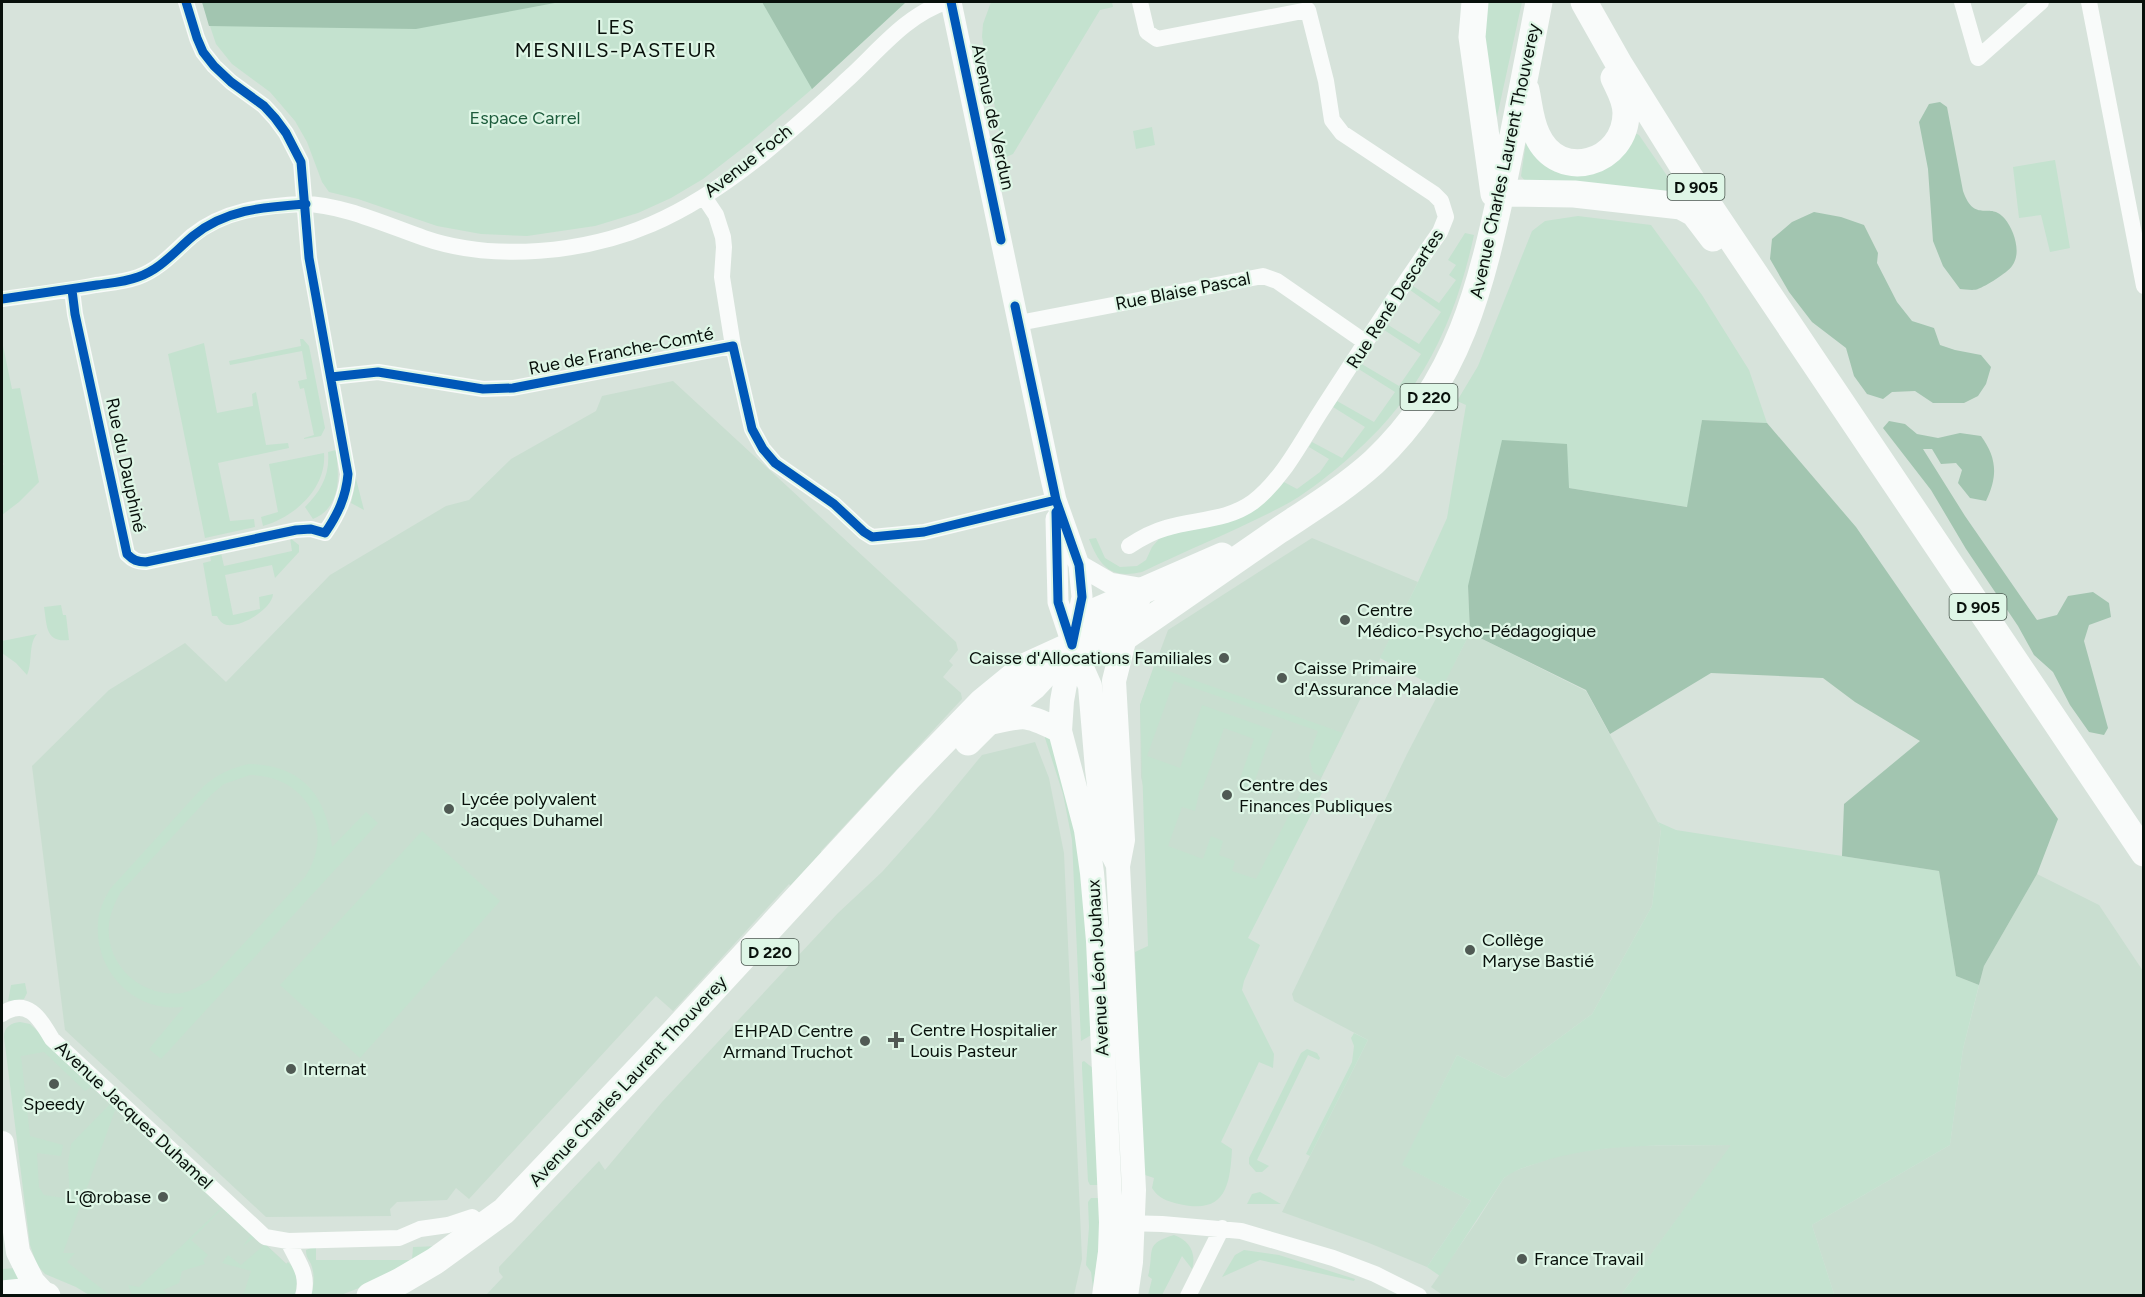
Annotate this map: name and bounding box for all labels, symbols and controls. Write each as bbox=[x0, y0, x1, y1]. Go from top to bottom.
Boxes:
district label: LES MESNILS-PASTEUR bbox=[515, 15, 717, 62]
street label: Avenue Charles Laurent Thouverey bbox=[1465, 21, 1545, 301]
street label: Avenue de Verdun bbox=[967, 42, 1019, 192]
park label: Espace Carrel bbox=[470, 107, 581, 129]
street label: Avenue Foch bbox=[700, 120, 796, 202]
road number: D 905 bbox=[1668, 174, 1724, 200]
street label: Rue René Descartes bbox=[1342, 225, 1448, 373]
street label: Rue Blaise Pascal bbox=[1114, 267, 1252, 315]
street label: Rue de Franche-Comté bbox=[527, 322, 715, 380]
road number: D 220 bbox=[1400, 384, 1458, 410]
street label: Rue du Dauphiné bbox=[101, 396, 151, 534]
road number: D 905 bbox=[1950, 594, 2006, 620]
place label: Centre Médico-Psycho-Pédagogique bbox=[1357, 599, 1596, 642]
marker: Centre Médico-Psycho-Pédagogique bbox=[1338, 613, 1352, 627]
place label: Caisse d'Allocations Familiales bbox=[969, 647, 1212, 669]
marker: Caisse d'Allocations Familiales bbox=[1217, 651, 1231, 665]
place label: Caisse Primaire d'Assurance Maladie bbox=[1294, 657, 1459, 700]
marker: Caisse Primaire d'Assurance Maladie bbox=[1275, 671, 1289, 685]
place label: Centre des Finances Publiques bbox=[1239, 774, 1392, 817]
place label: Lycée polyvalent Jacques Duhamel bbox=[461, 788, 603, 831]
marker: Centre des Finances Publiques bbox=[1220, 788, 1234, 802]
marker: Lycée polyvalent Jacques Duhamel bbox=[442, 802, 456, 816]
street label: Avenue Léon Jouhaux bbox=[1082, 879, 1114, 1057]
place label: Collège Maryse Bastié bbox=[1482, 929, 1594, 972]
road number: D 220 bbox=[742, 939, 798, 965]
marker: Collège Maryse Bastié bbox=[1463, 943, 1477, 957]
street label: Avenue Charles Laurent Thouverey bbox=[524, 971, 732, 1191]
place label: Centre Hospitalier Louis Pasteur bbox=[910, 1019, 1057, 1062]
place label: EHPAD Centre Armand Truchot bbox=[723, 1020, 853, 1063]
marker: Centre Hospitalier Louis Pasteur bbox=[887, 1031, 905, 1049]
marker: EHPAD Centre Armand Truchot bbox=[858, 1034, 872, 1048]
street label: Avenue Jacques Duhamel bbox=[51, 1036, 217, 1194]
place label: Internat bbox=[303, 1058, 367, 1080]
marker: Internat bbox=[284, 1062, 298, 1076]
marker: Speedy bbox=[47, 1077, 61, 1091]
place label: Speedy bbox=[23, 1093, 85, 1115]
place label: L'@robase bbox=[66, 1186, 151, 1208]
marker: L'@robase bbox=[156, 1190, 170, 1204]
place label: France Travail bbox=[1534, 1248, 1644, 1270]
marker: France Travail bbox=[1515, 1252, 1529, 1266]

